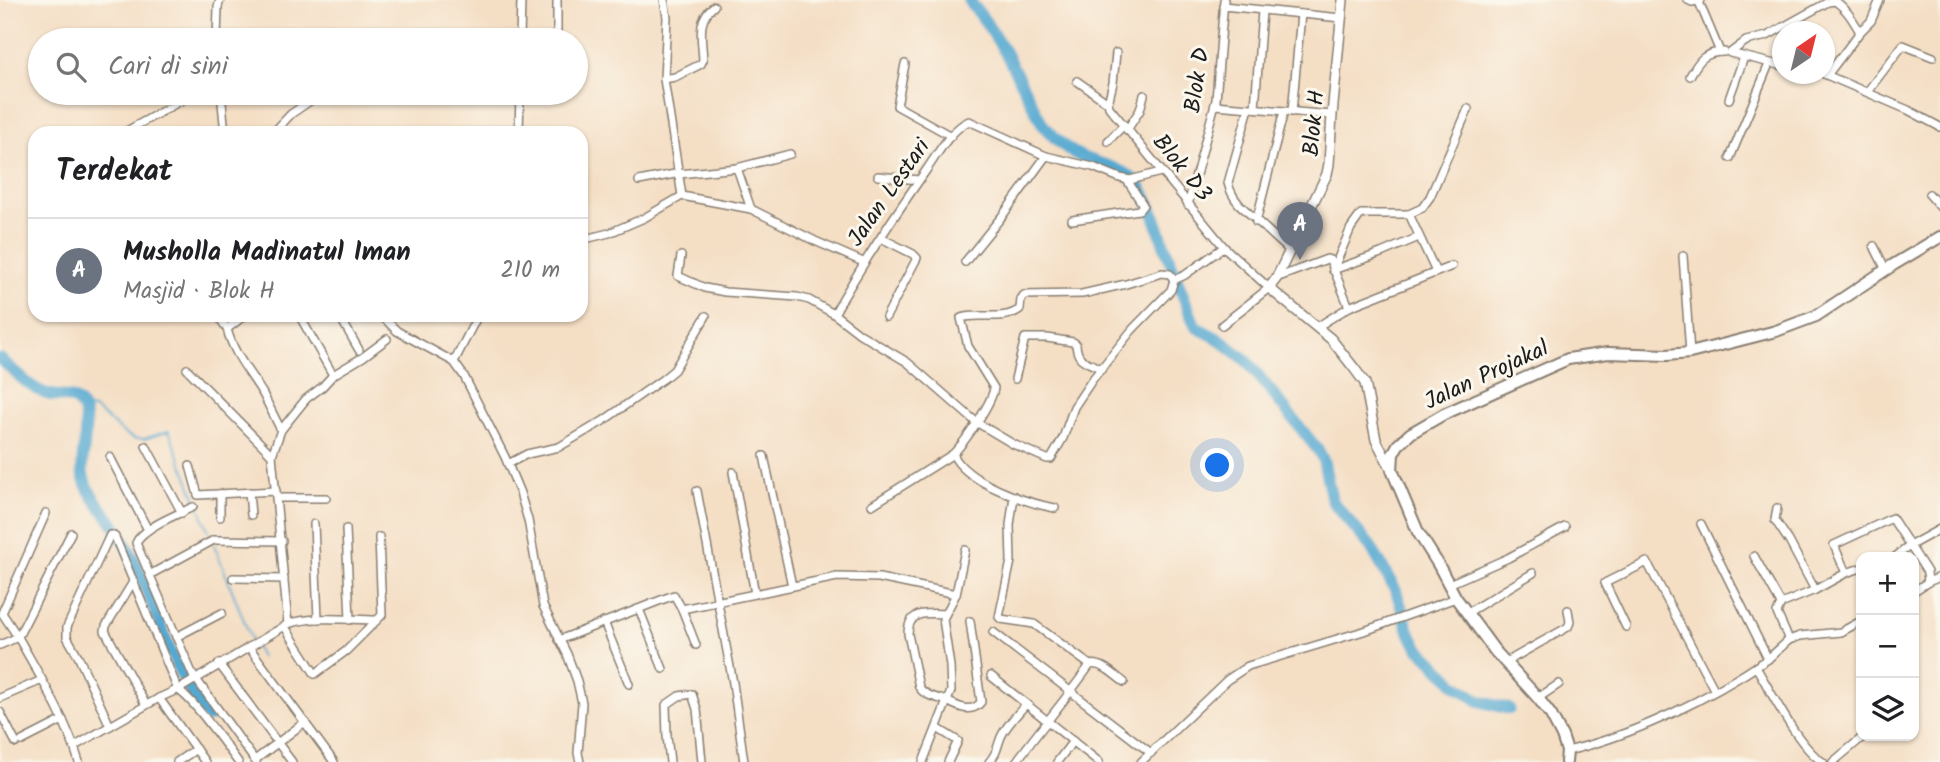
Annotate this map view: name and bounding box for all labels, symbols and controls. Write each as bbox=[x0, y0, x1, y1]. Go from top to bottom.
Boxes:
north arrow bbox=[1772, 21, 1835, 84]
search box bbox=[28, 28, 588, 105]
street label: Blok D bbox=[1176, 45, 1220, 115]
text: Cari di sini bbox=[108, 46, 228, 88]
icon: search bbox=[52, 48, 90, 86]
street label: Blok H bbox=[1294, 89, 1336, 158]
street label: Blok D3 bbox=[1143, 126, 1220, 210]
street label: Jalan Lestari bbox=[839, 130, 941, 255]
text: Terdekat bbox=[56, 148, 172, 196]
pin: A bbox=[1277, 202, 1323, 260]
text: Musholla Madinatul Iman bbox=[123, 232, 411, 274]
text: A bbox=[72, 253, 86, 289]
text: 210 m bbox=[500, 253, 560, 289]
text: Masjid · Blok H bbox=[123, 274, 275, 310]
street label: Jalan Projakal bbox=[1419, 331, 1555, 420]
your location bbox=[1200, 448, 1234, 482]
map controls bbox=[1856, 552, 1919, 741]
button: + bbox=[1856, 552, 1919, 615]
button: − bbox=[1856, 615, 1919, 678]
button: layers bbox=[1856, 678, 1919, 741]

